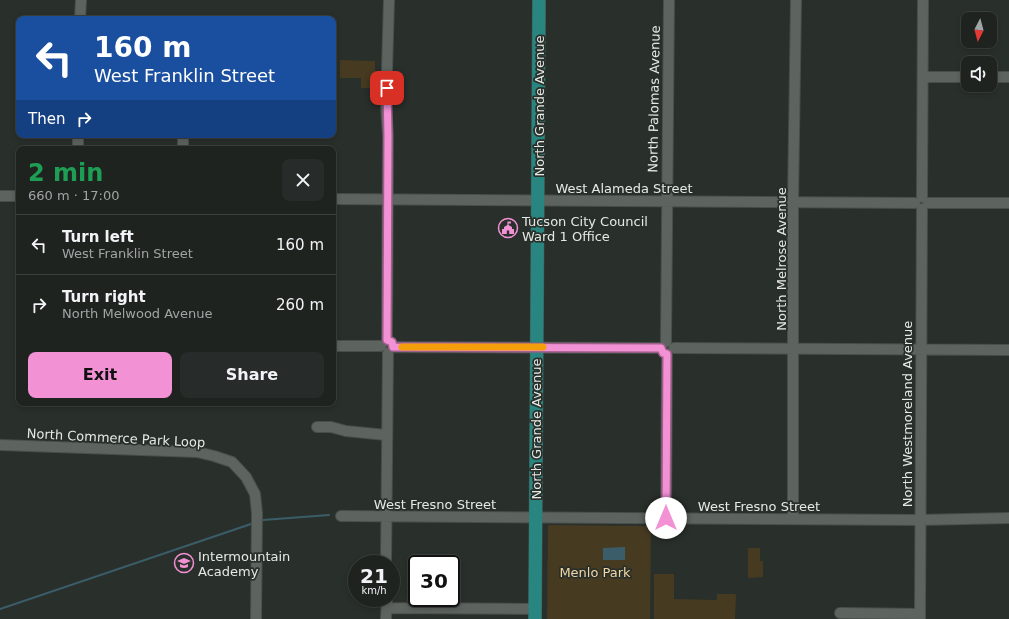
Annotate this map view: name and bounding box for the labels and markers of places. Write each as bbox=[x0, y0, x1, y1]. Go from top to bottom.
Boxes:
pin bbox=[370, 71, 404, 105]
place label: Tucson City Council Ward 1 Office bbox=[521, 214, 648, 244]
public building icon: Tucson City Council Ward 1 Office bbox=[497, 217, 519, 239]
place label: Intermountain Academy bbox=[198, 549, 290, 579]
school or university icon: Intermountain Academy bbox=[173, 552, 195, 574]

